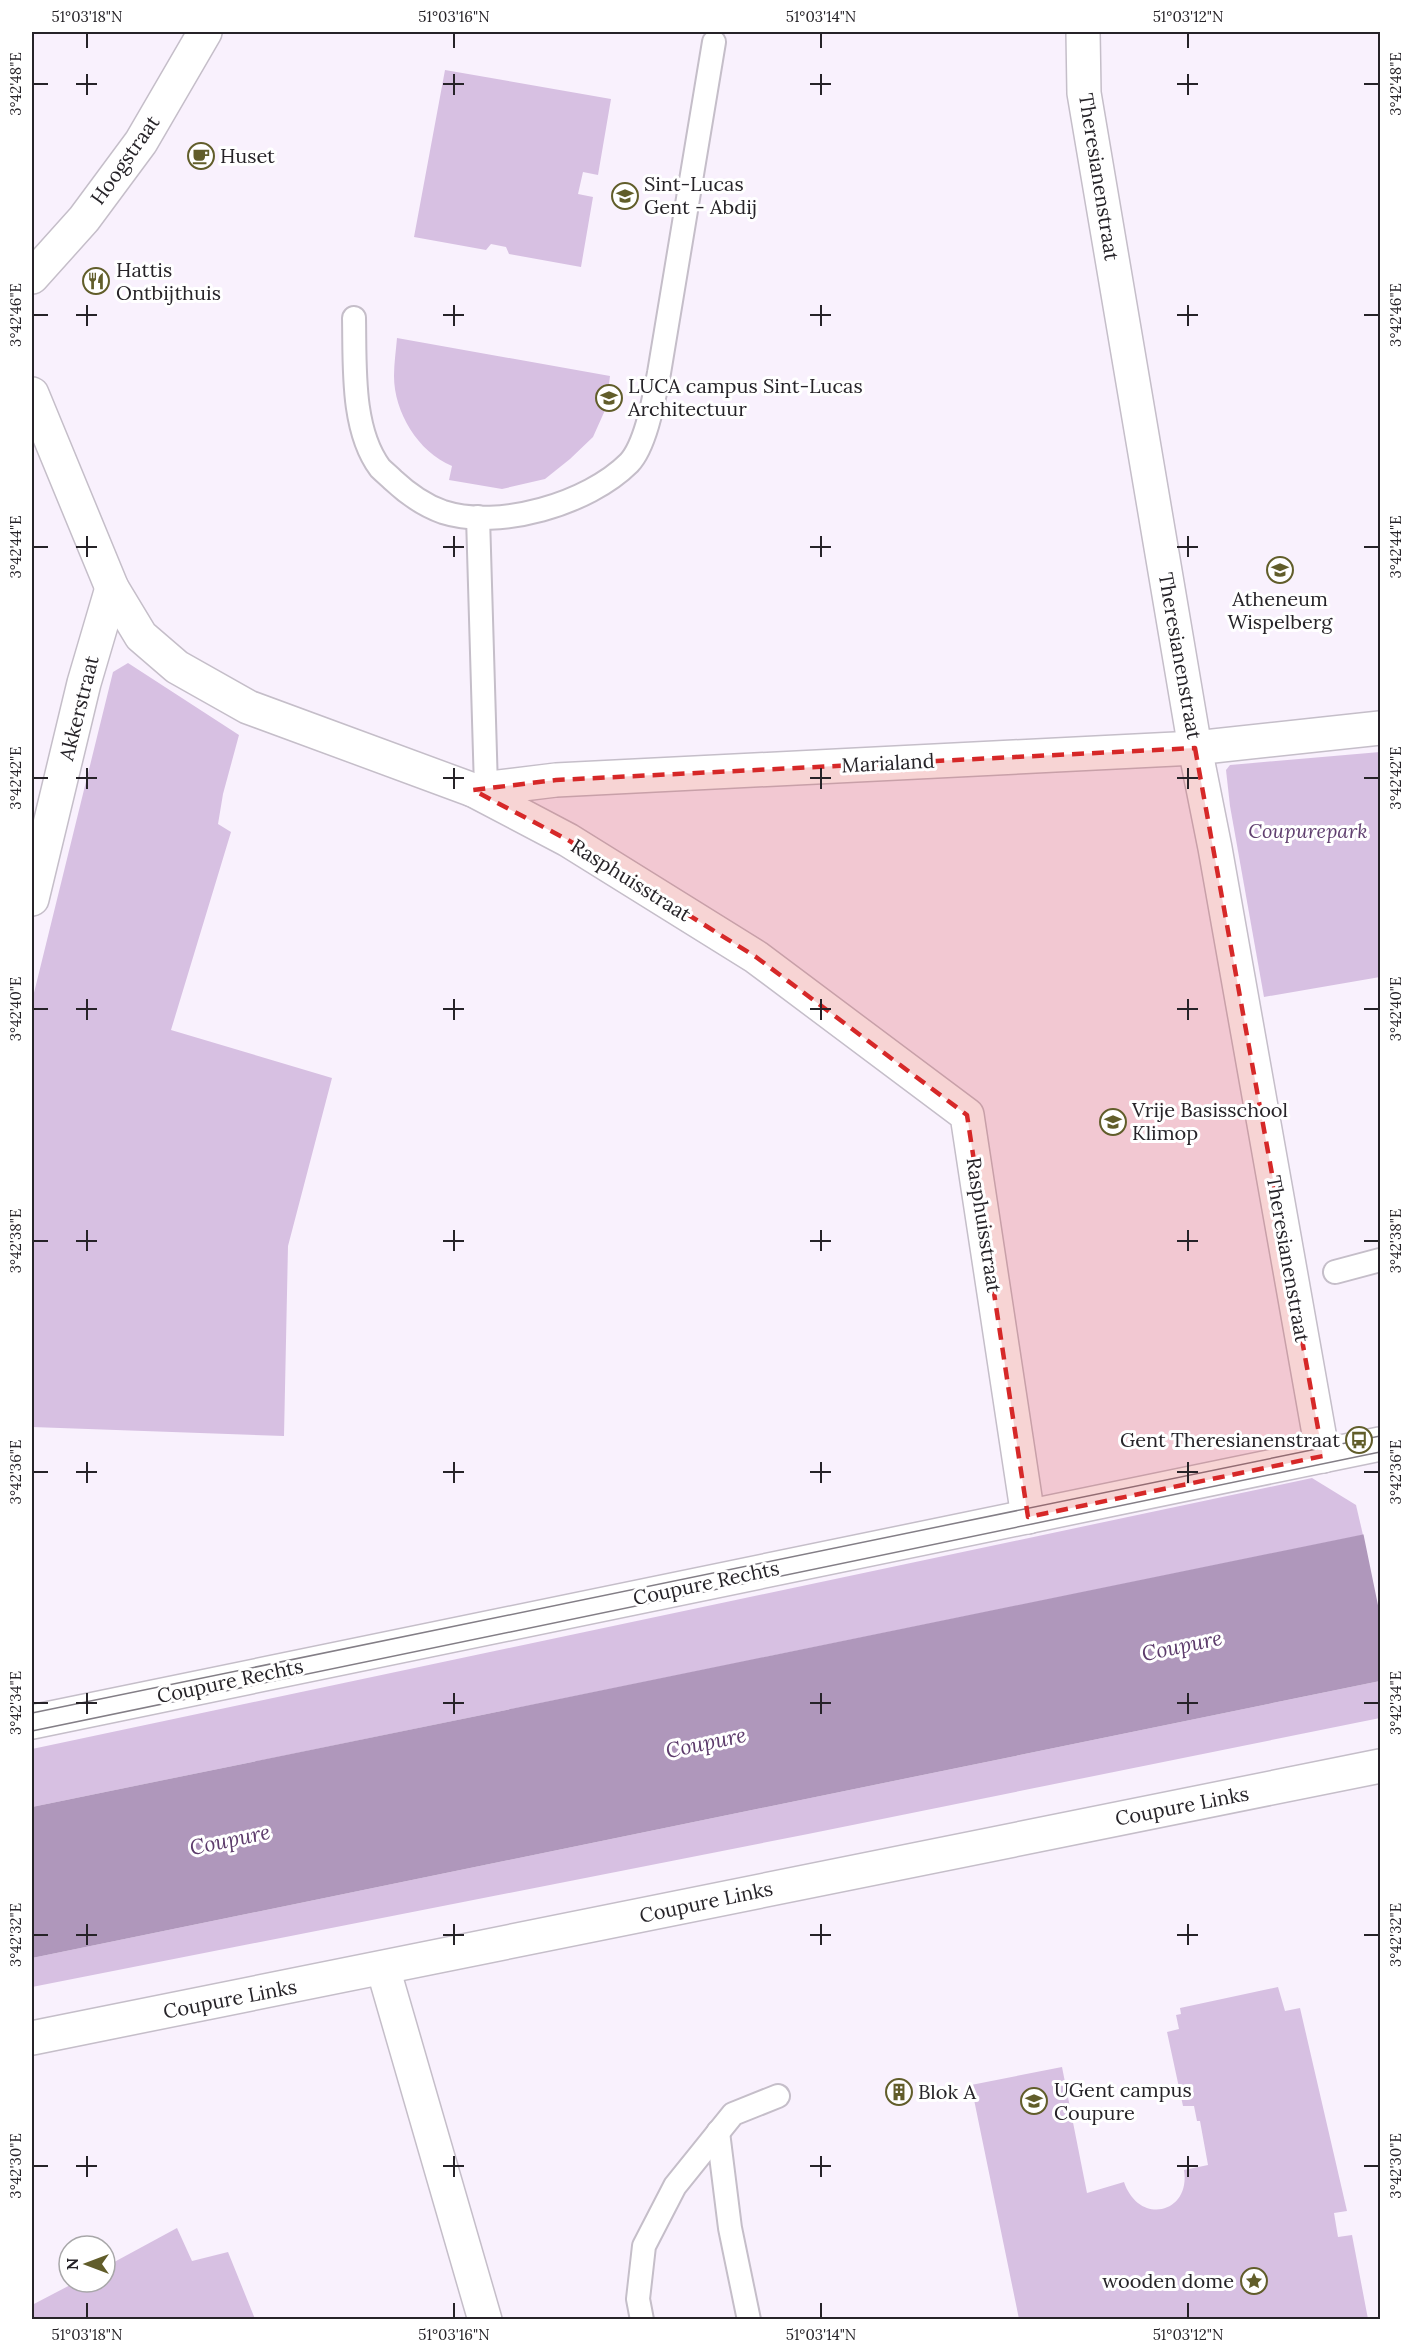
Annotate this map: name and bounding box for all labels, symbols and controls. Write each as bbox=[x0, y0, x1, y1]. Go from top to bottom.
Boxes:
text: 51°03'18"N bbox=[51, 7, 123, 26]
text: 51°03'16"N bbox=[418, 7, 490, 26]
text: 51°03'14"N bbox=[786, 7, 856, 26]
text: 51°03'12"N bbox=[1153, 7, 1223, 26]
text: 3°42'48"E bbox=[6, 52, 25, 116]
text: 3°42'48"E bbox=[1386, 52, 1405, 116]
street label: Theresianenstraat bbox=[1074, 91, 1125, 263]
street label: Hoogstraat bbox=[85, 110, 165, 209]
cafe icon: Huset bbox=[186, 141, 216, 171]
place label: Huset bbox=[220, 143, 275, 168]
place label: Sint-Lucas Gent - Abdij bbox=[644, 171, 757, 219]
school or university icon: Sint-Lucas Gent - Abdij bbox=[610, 181, 640, 211]
place label: Hattis Ontbijthuis bbox=[116, 257, 221, 305]
restaurant icon: Hattis Ontbijthuis bbox=[81, 266, 111, 296]
text: 3°42'46"E bbox=[6, 283, 25, 347]
text: 3°42'46"E bbox=[1386, 283, 1405, 347]
place label: LUCA campus Sint-Lucas Architectuur bbox=[627, 373, 863, 421]
school or university icon: LUCA campus Sint-Lucas Architectuur bbox=[594, 383, 624, 413]
text: 3°42'44"E bbox=[6, 515, 25, 579]
text: 3°42'44"E bbox=[1386, 515, 1405, 579]
school or university icon: Atheneum Wispelberg bbox=[1265, 555, 1295, 585]
street label: Theresianenstraat bbox=[1154, 570, 1208, 742]
place label: Atheneum Wispelberg bbox=[1228, 586, 1333, 634]
street label: Akkerstraat bbox=[53, 653, 104, 764]
text: 3°42'42"E bbox=[6, 746, 25, 810]
text: 3°42'42"E bbox=[1386, 746, 1405, 810]
street label: Marialand bbox=[841, 748, 935, 777]
park label: Coupurepark bbox=[1248, 818, 1368, 843]
street label: Rasphuisstraat bbox=[567, 833, 696, 927]
text: 3°42'40"E bbox=[6, 977, 25, 1041]
text: 3°42'40"E bbox=[1386, 977, 1405, 1041]
place label: Vrije Basisschool Klimop bbox=[1131, 1097, 1288, 1145]
school or university icon: Vrije Basisschool Klimop bbox=[1098, 1107, 1128, 1137]
street label: Rasphuisstraat bbox=[961, 1155, 1008, 1295]
street label: Theresianenstraat bbox=[1262, 1173, 1316, 1345]
text: 3°42'38"E bbox=[6, 1209, 25, 1273]
text: 3°42'38"E bbox=[1386, 1209, 1405, 1273]
bus stop icon: Gent Theresianenstraat bbox=[1344, 1425, 1374, 1455]
place label: Gent Theresianenstraat bbox=[1120, 1427, 1340, 1452]
text: 3°42'36"E bbox=[6, 1440, 25, 1504]
text: 3°42'36"E bbox=[1386, 1440, 1405, 1504]
street label: Coupure Rechts bbox=[631, 1555, 781, 1610]
water label: Coupure bbox=[1139, 1624, 1225, 1667]
street label: Coupure Rechts bbox=[155, 1653, 305, 1708]
text: 3°42'34"E bbox=[6, 1671, 25, 1735]
text: 3°42'34"E bbox=[1386, 1671, 1405, 1735]
water label: Coupure bbox=[663, 1721, 749, 1764]
street label: Coupure Links bbox=[1113, 1780, 1251, 1831]
water label: Coupure bbox=[187, 1818, 273, 1861]
street label: Coupure Links bbox=[637, 1875, 775, 1928]
text: 3°42'32"E bbox=[6, 1903, 25, 1967]
text: 3°42'32"E bbox=[1386, 1903, 1405, 1967]
street label: Coupure Links bbox=[161, 1973, 299, 2024]
building icon: Blok A bbox=[884, 2077, 914, 2107]
place label: UGent campus Coupure bbox=[1054, 2077, 1192, 2125]
place label: Blok A bbox=[918, 2079, 976, 2104]
school or university icon: UGent campus Coupure bbox=[1019, 2086, 1049, 2116]
text: 3°42'30"E bbox=[6, 2133, 25, 2199]
text: 3°42'30"E bbox=[1386, 2133, 1405, 2199]
north arrow bbox=[57, 2234, 117, 2294]
text: N bbox=[62, 2258, 82, 2270]
place icon: wooden dome bbox=[1239, 2266, 1269, 2296]
place label: wooden dome bbox=[1102, 2268, 1234, 2293]
text: 51°03'18"N bbox=[51, 2325, 123, 2344]
text: 51°03'16"N bbox=[418, 2325, 490, 2344]
text: 51°03'14"N bbox=[786, 2325, 856, 2344]
text: 51°03'12"N bbox=[1153, 2325, 1223, 2344]

